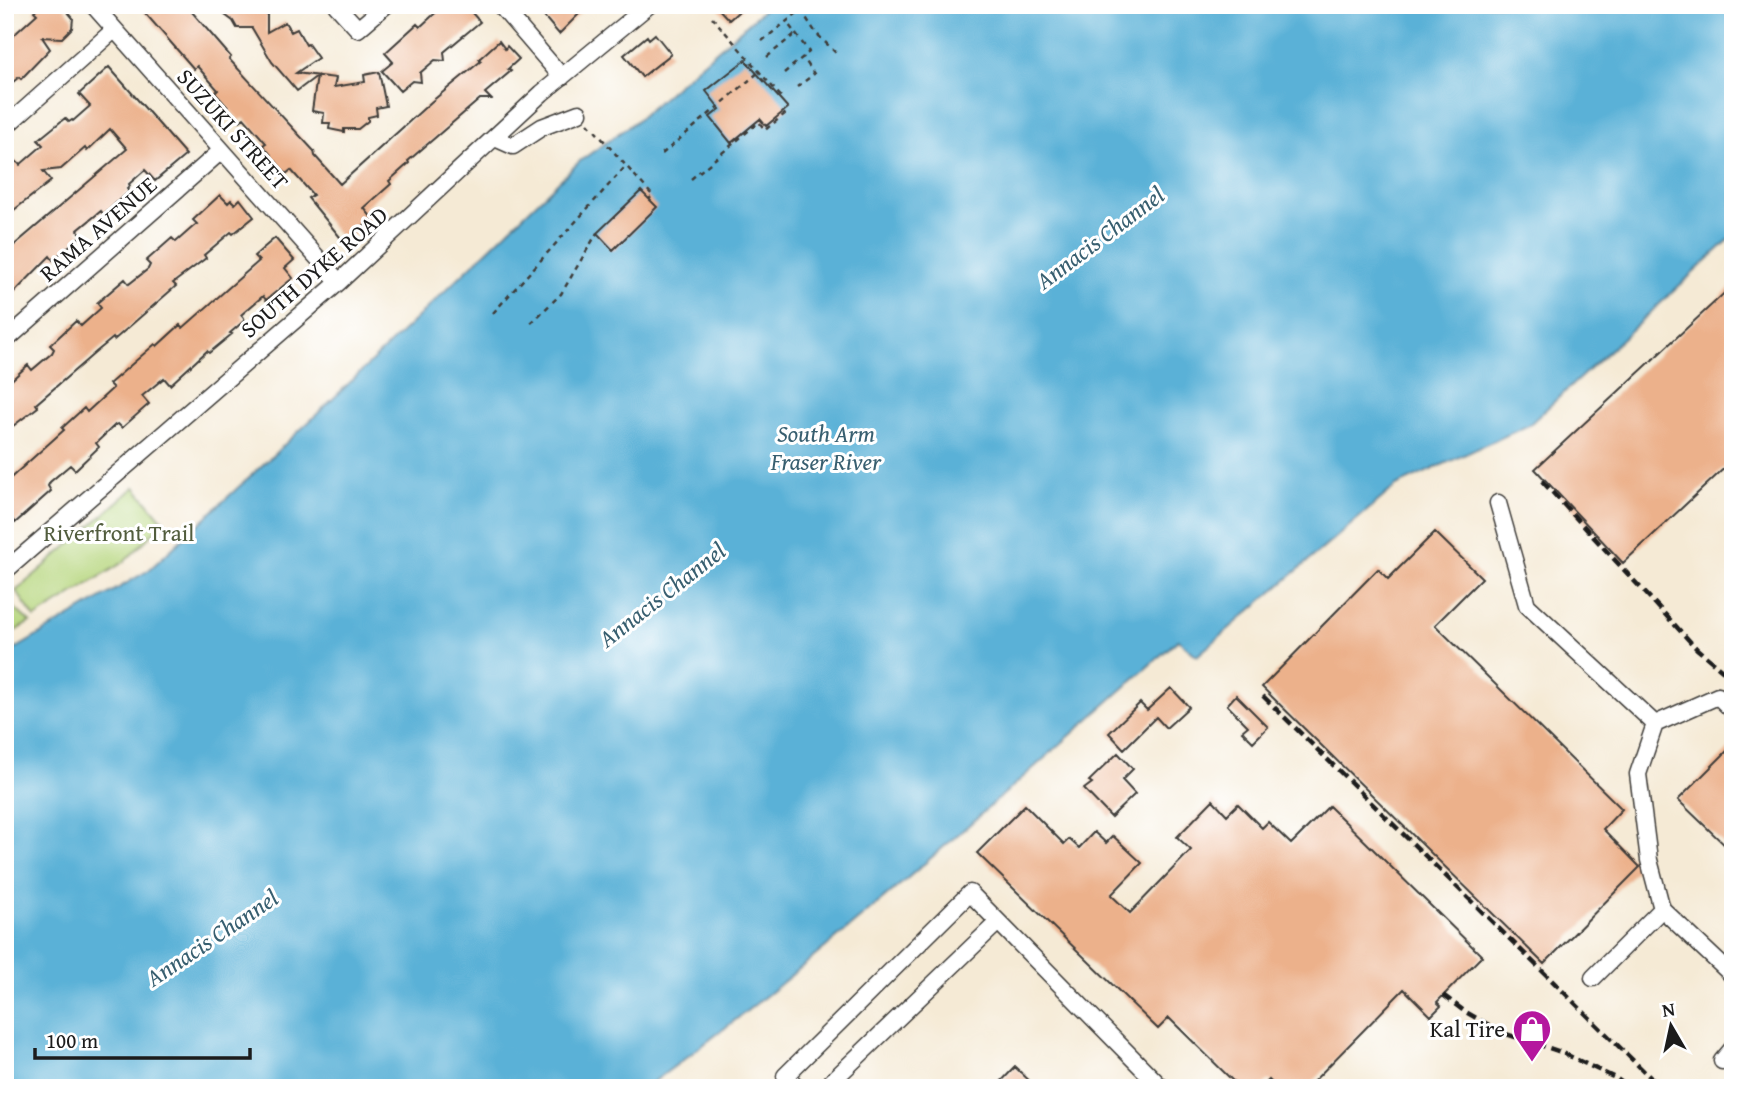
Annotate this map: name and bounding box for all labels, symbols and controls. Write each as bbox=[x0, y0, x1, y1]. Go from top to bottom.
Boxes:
street label: SUZUKI STREET bbox=[170, 61, 297, 197]
street label: RAMA AVENUE bbox=[32, 168, 163, 289]
water label: Annacis Channel bbox=[1027, 178, 1171, 298]
street label: SOUTH DYKE ROAD bbox=[233, 198, 394, 345]
water label: South Arm Fraser River bbox=[770, 416, 882, 479]
park label: Riverfront Trail bbox=[43, 516, 195, 549]
water label: Annacis Channel bbox=[590, 534, 733, 656]
water label: Annacis Channel bbox=[138, 880, 285, 995]
north arrow bbox=[1636, 992, 1706, 1062]
text: N bbox=[1660, 994, 1677, 1024]
shop icon: Kal Tire bbox=[1511, 1008, 1553, 1063]
place label: Kal Tire bbox=[1430, 1012, 1505, 1045]
scale bar bbox=[35, 1016, 250, 1060]
text: 100 m bbox=[46, 1025, 98, 1056]

